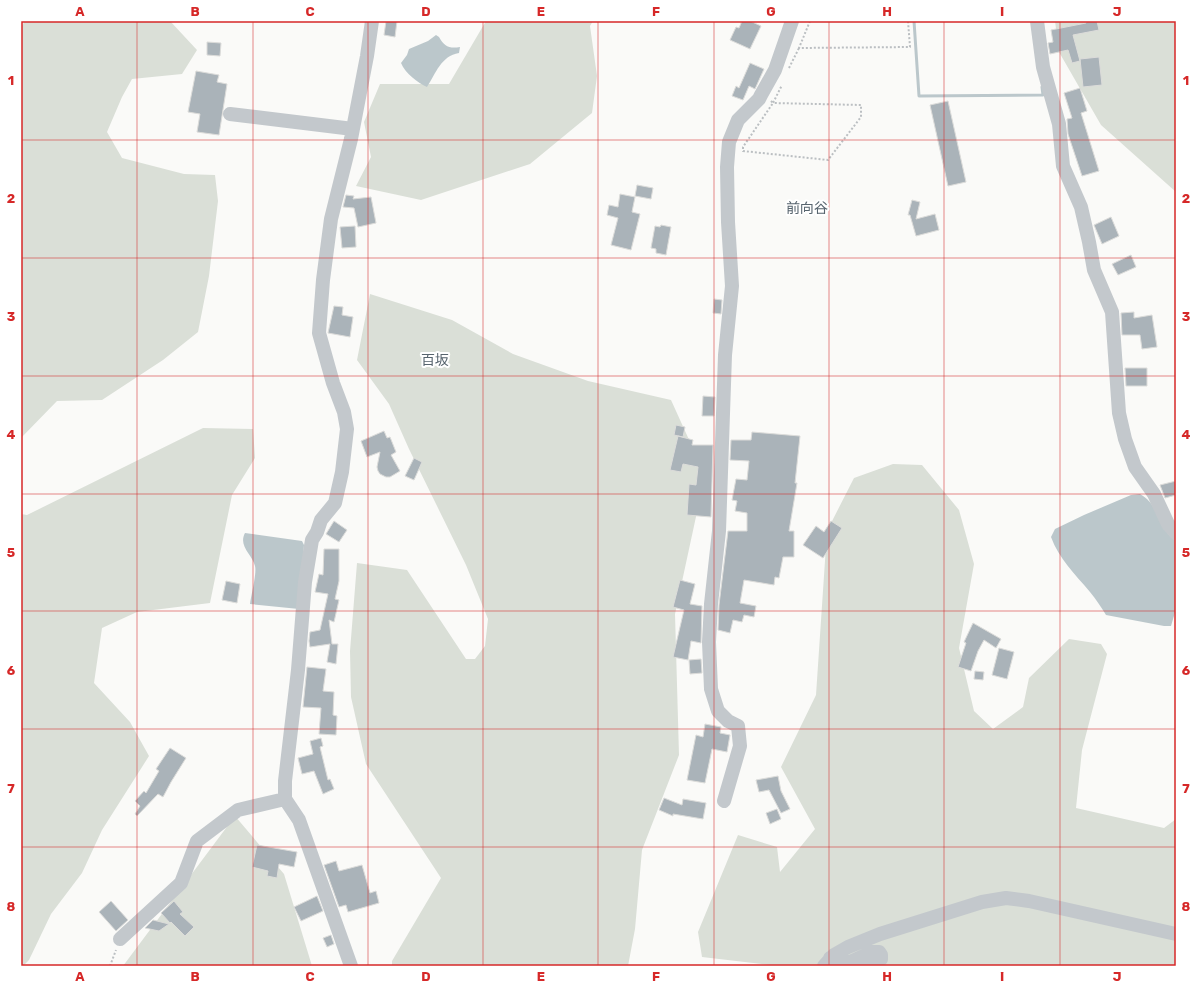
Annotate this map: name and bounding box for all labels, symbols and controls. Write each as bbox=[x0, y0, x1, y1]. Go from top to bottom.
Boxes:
text: A bbox=[75, 4, 85, 19]
text: B bbox=[190, 4, 200, 19]
text: C bbox=[305, 4, 315, 19]
text: D bbox=[421, 4, 431, 19]
text: E bbox=[537, 4, 545, 19]
text: F bbox=[652, 4, 660, 19]
text: G bbox=[766, 4, 776, 19]
text: H bbox=[882, 4, 892, 19]
text: I bbox=[1000, 4, 1004, 19]
text: J bbox=[1113, 4, 1121, 19]
text: 1 bbox=[8, 73, 14, 88]
text: 1 bbox=[1183, 73, 1189, 88]
text: 2 bbox=[7, 191, 15, 206]
text: 2 bbox=[1182, 191, 1190, 206]
district label: 前向谷 bbox=[786, 200, 828, 217]
text: 3 bbox=[7, 309, 16, 324]
text: 3 bbox=[1182, 309, 1191, 324]
district label: 百坂 bbox=[421, 352, 449, 369]
text: 4 bbox=[7, 427, 16, 442]
text: 4 bbox=[1182, 427, 1191, 442]
text: 5 bbox=[7, 545, 15, 560]
text: 5 bbox=[1182, 545, 1190, 560]
text: 6 bbox=[7, 663, 16, 678]
text: 6 bbox=[1182, 663, 1191, 678]
text: 7 bbox=[7, 781, 15, 796]
text: 7 bbox=[1182, 781, 1190, 796]
text: 8 bbox=[7, 899, 16, 914]
text: 8 bbox=[1182, 899, 1191, 914]
text: A bbox=[75, 969, 85, 984]
text: B bbox=[190, 969, 200, 984]
text: C bbox=[305, 969, 315, 984]
text: D bbox=[421, 969, 431, 984]
text: E bbox=[537, 969, 545, 984]
text: F bbox=[652, 969, 660, 984]
text: G bbox=[766, 969, 776, 984]
text: H bbox=[882, 969, 892, 984]
text: I bbox=[1000, 969, 1004, 984]
text: J bbox=[1113, 969, 1121, 984]

